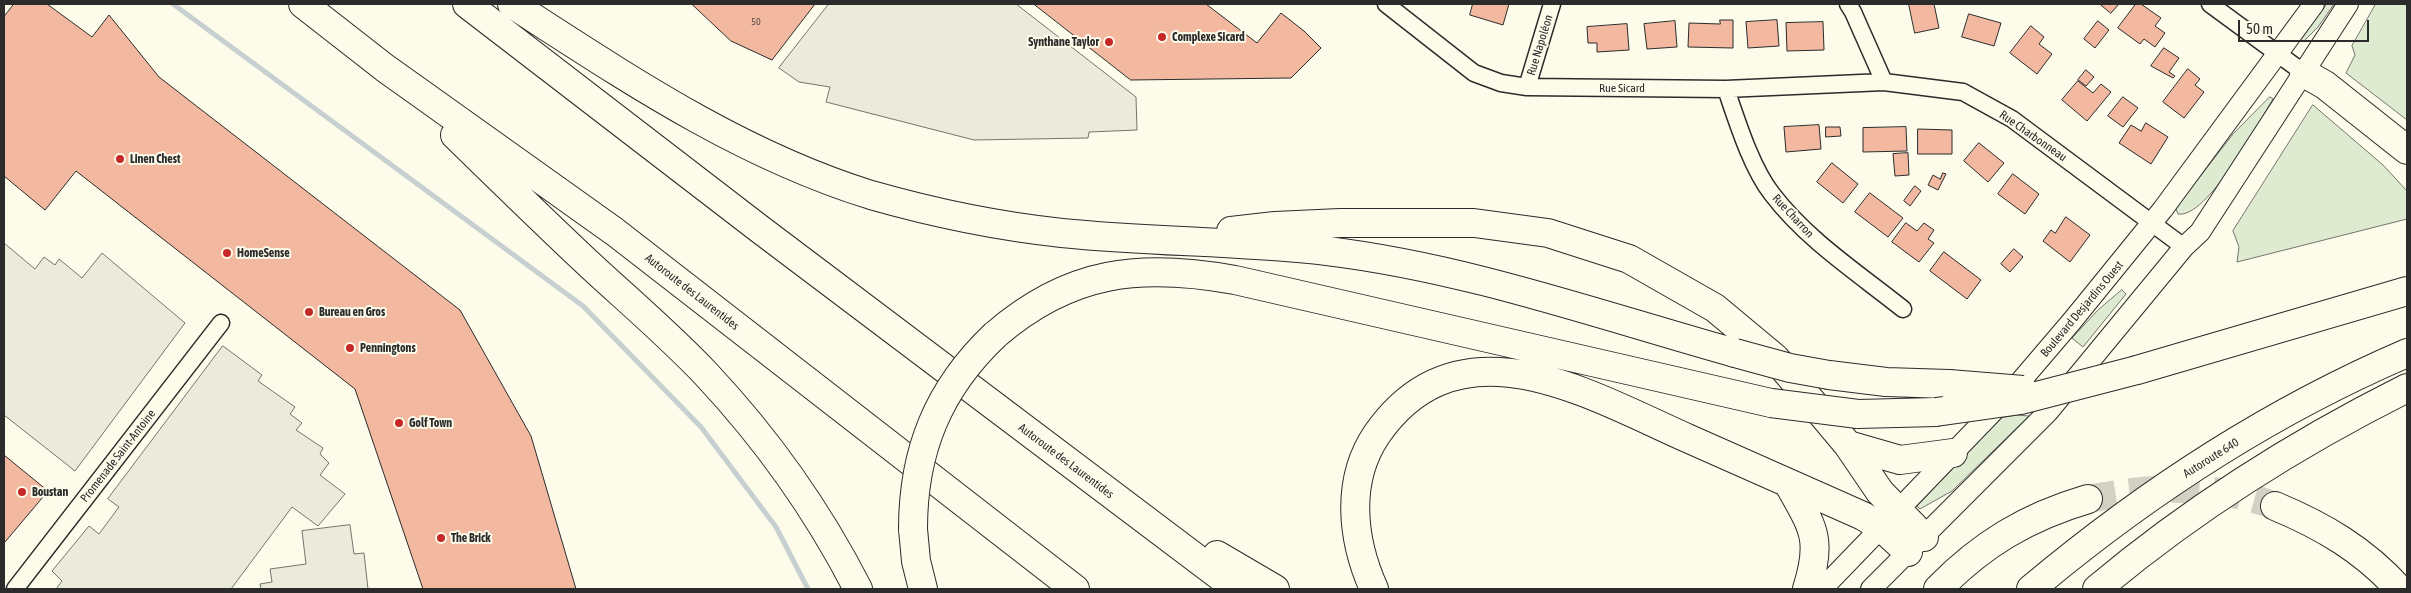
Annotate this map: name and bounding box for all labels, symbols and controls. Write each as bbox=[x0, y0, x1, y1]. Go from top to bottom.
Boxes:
scale bar bbox=[2241, 10, 2372, 42]
street label: Rue Napoléon bbox=[1524, 13, 1556, 77]
house number: 50 bbox=[751, 16, 761, 28]
text: 50 m bbox=[2246, 20, 2273, 37]
place label: Complexe Sicard bbox=[1172, 30, 1245, 44]
marker: Complexe Sicard bbox=[1156, 31, 1168, 43]
place label: Synthane Taylor bbox=[1028, 35, 1099, 49]
marker: Synthane Taylor bbox=[1103, 36, 1115, 48]
street label: Rue Sicard bbox=[1599, 81, 1645, 95]
street label: Rue Charbonneau bbox=[1997, 107, 2069, 165]
place label: Linen Chest bbox=[130, 152, 180, 166]
marker: Linen Chest bbox=[114, 153, 126, 165]
street label: Rue Charron bbox=[1769, 191, 1817, 241]
place label: HomeSense bbox=[237, 246, 290, 260]
marker: HomeSense bbox=[221, 247, 233, 259]
street label: Autoroute des Laurentides bbox=[642, 251, 742, 333]
street label: Boulevard Desjardins Ouest bbox=[2038, 258, 2126, 360]
place label: Bureau en Gros bbox=[319, 305, 385, 319]
marker: Bureau en Gros bbox=[303, 306, 315, 318]
place label: Penningtons bbox=[360, 341, 416, 355]
marker: Penningtons bbox=[344, 342, 356, 354]
street label: Promenade Saint-Antoine bbox=[77, 407, 159, 505]
place label: Golf Town bbox=[409, 416, 452, 430]
marker: Golf Town bbox=[393, 417, 405, 429]
street label: Autoroute des Laurentides bbox=[1016, 420, 1116, 502]
street label: Autoroute 640 bbox=[2180, 435, 2242, 481]
place label: Boustan bbox=[32, 485, 68, 499]
marker: Boustan bbox=[16, 486, 28, 498]
place label: The Brick bbox=[451, 531, 491, 545]
marker: The Brick bbox=[435, 532, 447, 544]

